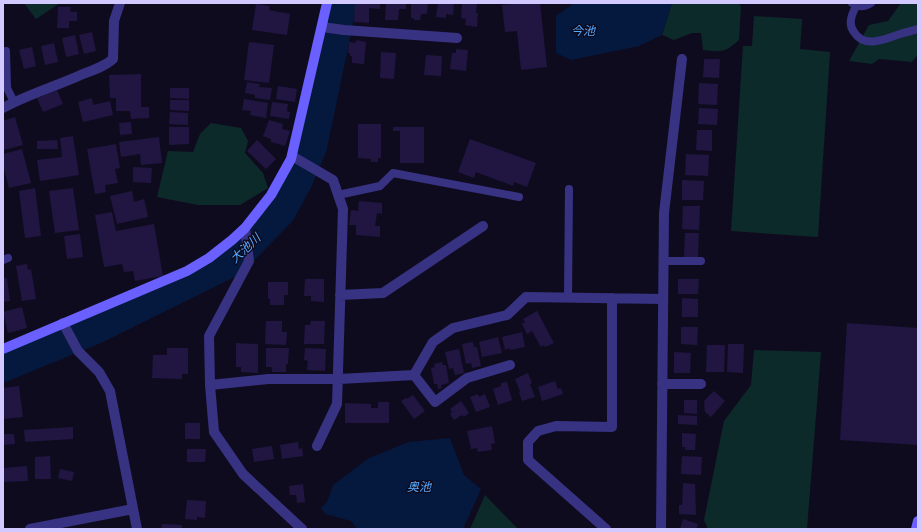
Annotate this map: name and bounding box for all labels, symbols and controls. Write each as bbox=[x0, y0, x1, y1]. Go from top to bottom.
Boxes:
water label: 今池 bbox=[571, 23, 596, 38]
water label: 大池川 bbox=[227, 229, 265, 266]
water label: 奥池 bbox=[407, 479, 432, 494]

